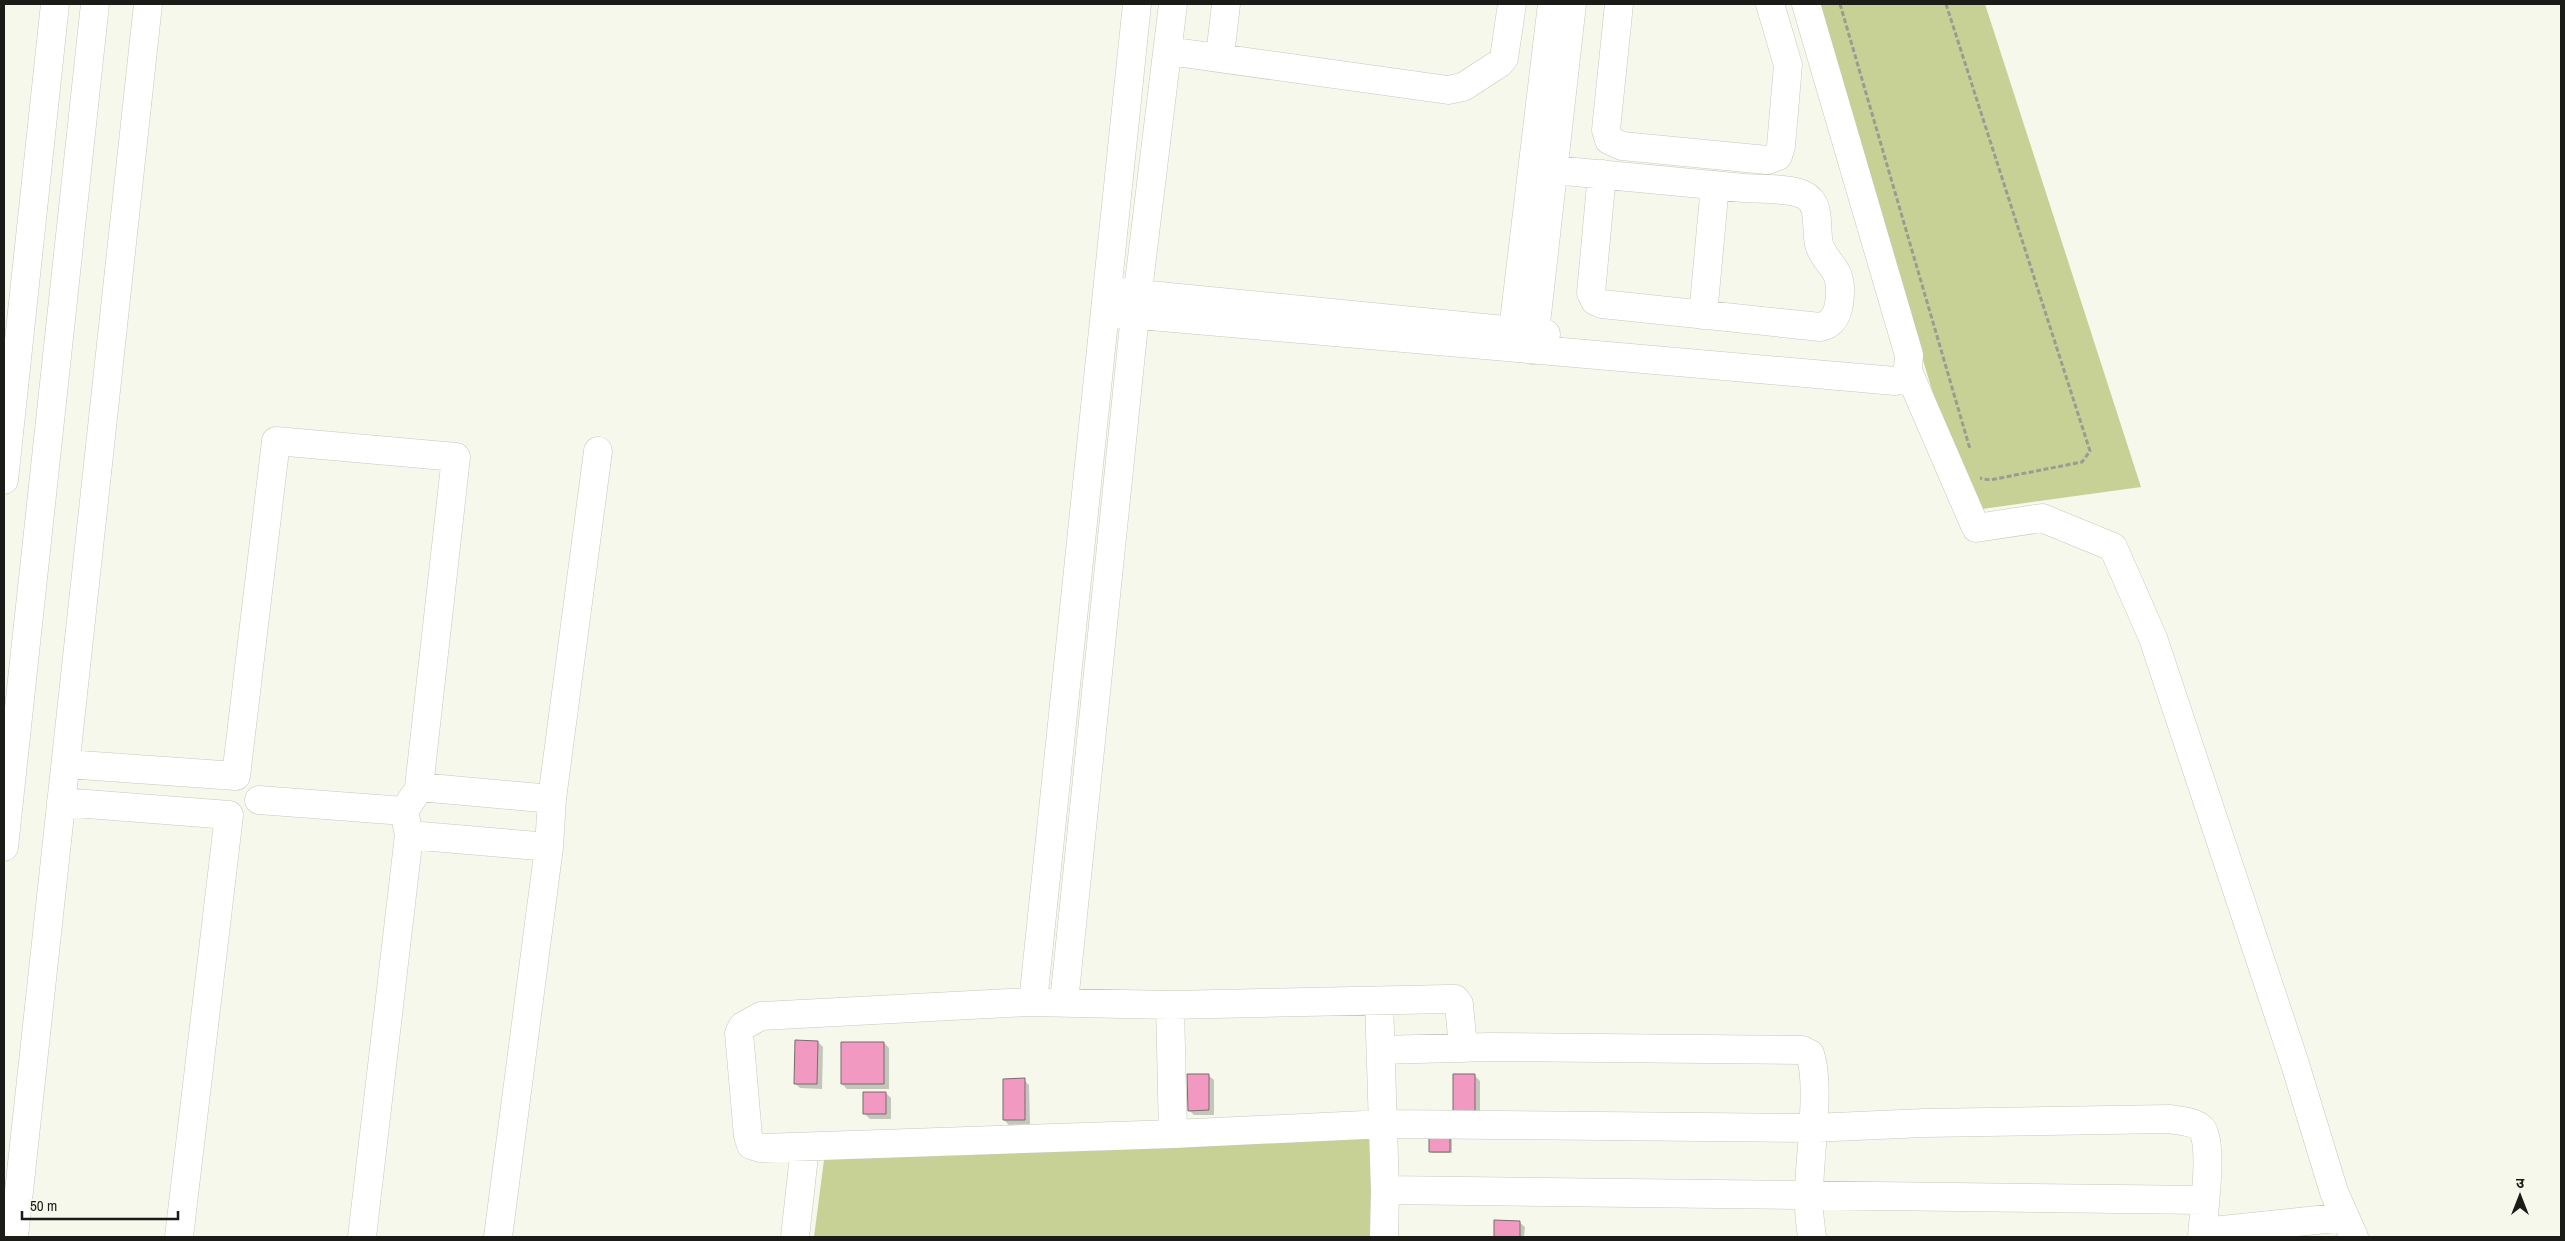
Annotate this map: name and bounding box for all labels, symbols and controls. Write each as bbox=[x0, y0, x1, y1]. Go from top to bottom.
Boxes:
north arrow bbox=[2495, 1171, 2545, 1221]
text: उ bbox=[2516, 1174, 2525, 1192]
scale bar bbox=[22, 1188, 179, 1220]
text: 50 m bbox=[30, 1195, 57, 1216]

